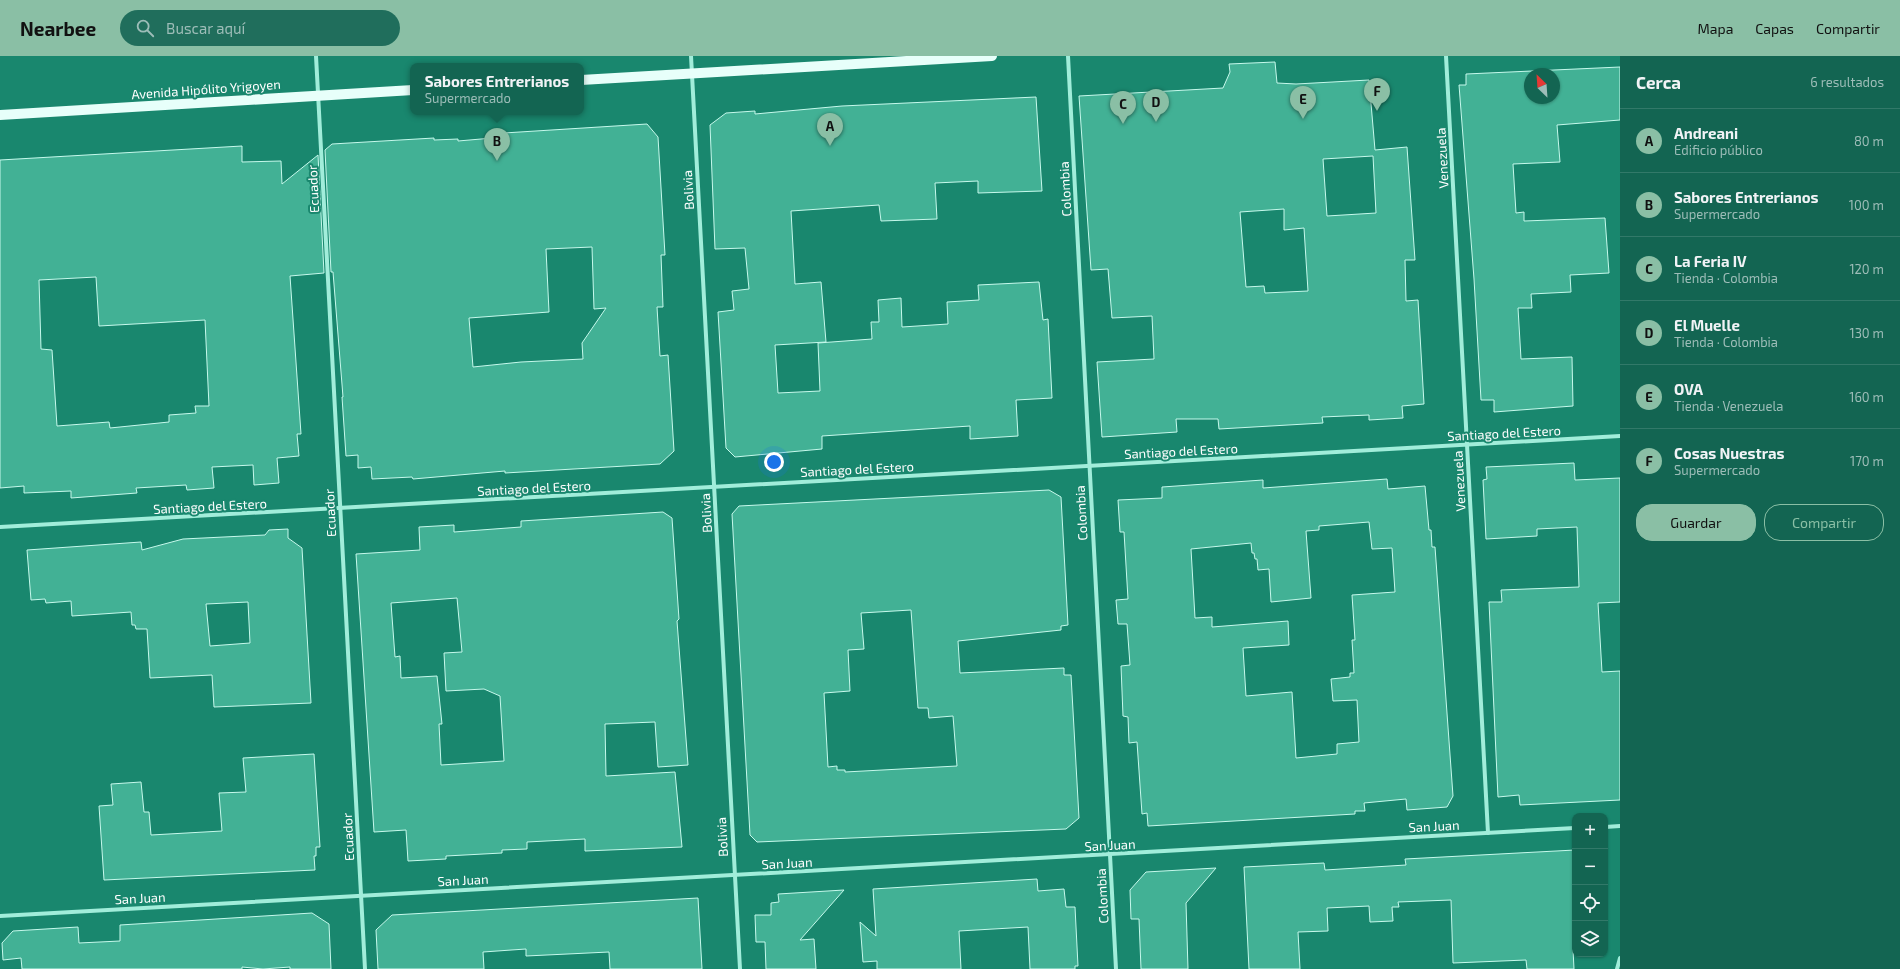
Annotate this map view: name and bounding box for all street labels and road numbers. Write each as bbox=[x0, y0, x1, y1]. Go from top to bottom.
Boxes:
street label: Avenida Hipólito Yrigoyen bbox=[131, 76, 281, 102]
street label: Venezuela bbox=[1432, 127, 1452, 189]
street label: Colombia bbox=[1056, 161, 1074, 217]
street label: Ecuador bbox=[304, 164, 322, 214]
street label: Bolivia bbox=[679, 170, 697, 210]
street label: Santiago del Estero bbox=[1447, 422, 1561, 444]
street label: Santiago del Estero bbox=[1124, 440, 1238, 462]
street label: Venezuela bbox=[1449, 450, 1469, 512]
street label: Santiago del Estero bbox=[800, 458, 914, 480]
street label: Santiago del Estero bbox=[477, 477, 591, 499]
street label: Colombia bbox=[1072, 485, 1090, 541]
street label: Ecuador bbox=[321, 488, 339, 538]
street label: Bolivia bbox=[697, 493, 715, 533]
street label: Santiago del Estero bbox=[153, 495, 267, 517]
street label: Ecuador bbox=[339, 812, 357, 862]
street label: Bolivia bbox=[713, 817, 731, 857]
street label: San Juan bbox=[1408, 817, 1460, 835]
street label: San Juan bbox=[1084, 836, 1136, 854]
street label: San Juan bbox=[761, 854, 813, 872]
street label: Colombia bbox=[1093, 868, 1111, 924]
street label: San Juan bbox=[437, 871, 489, 889]
street label: San Juan bbox=[114, 889, 166, 907]

